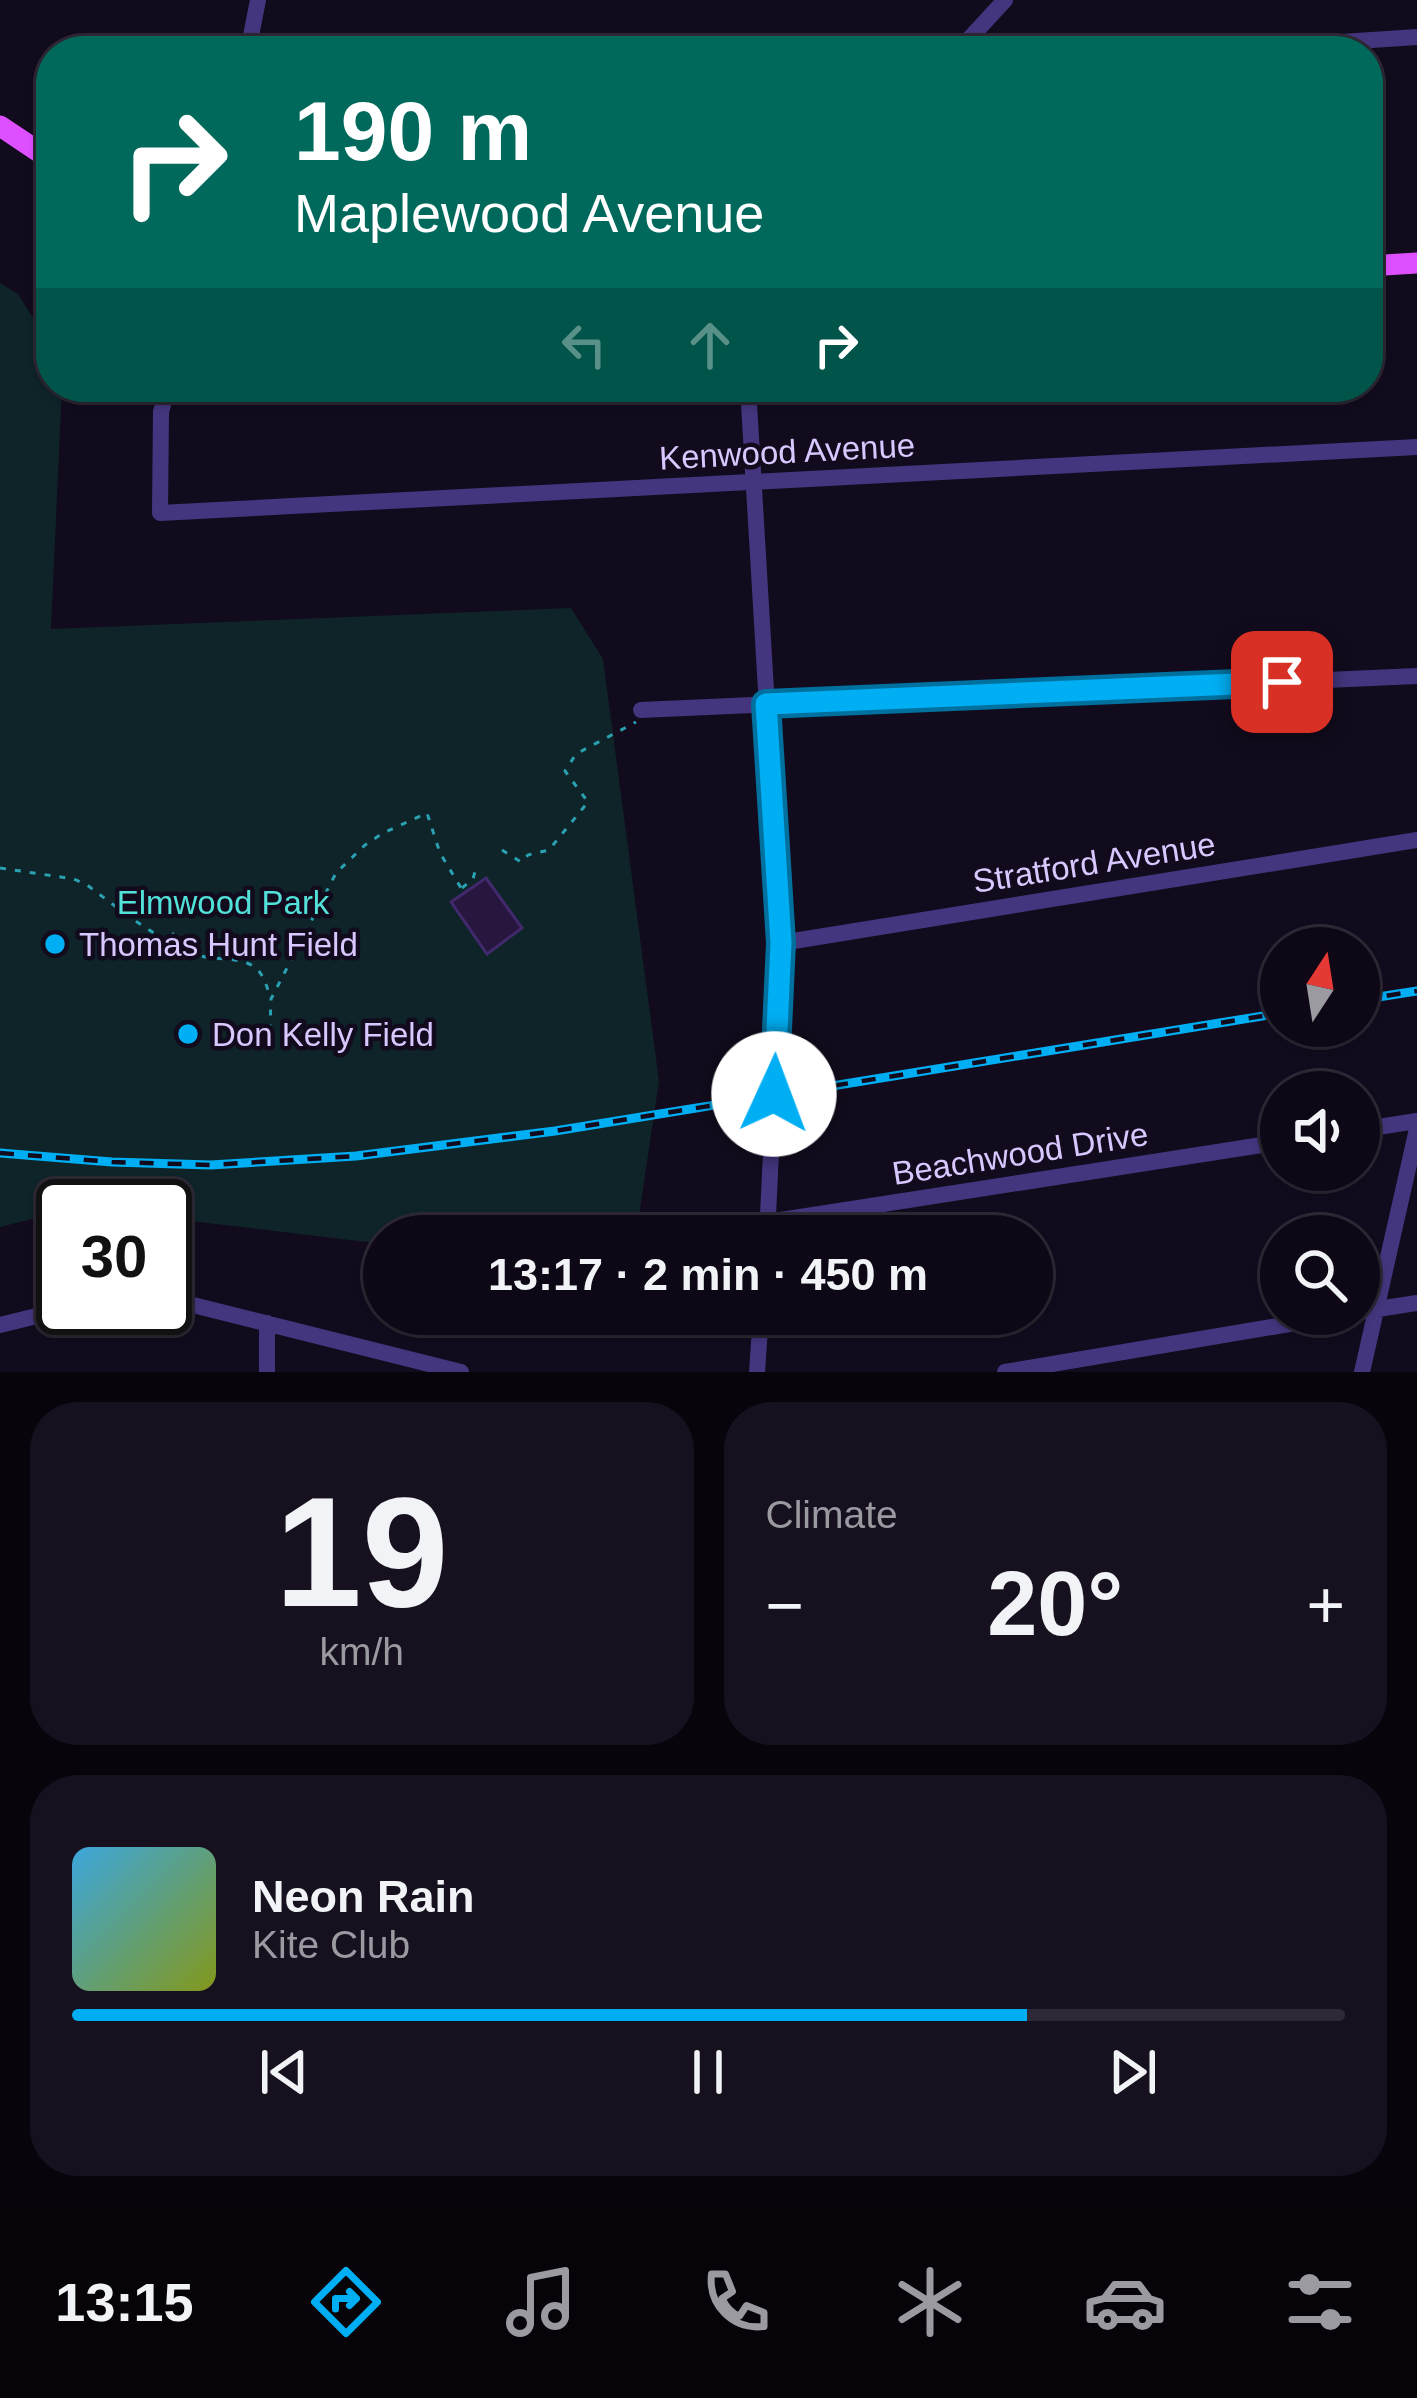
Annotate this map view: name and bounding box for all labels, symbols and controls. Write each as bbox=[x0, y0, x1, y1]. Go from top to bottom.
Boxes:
icon: right bbox=[96, 84, 252, 240]
text: 190 m bbox=[294, 84, 532, 178]
text: Maplewood Avenue bbox=[294, 183, 764, 243]
icon: left bbox=[551, 312, 617, 378]
icon: ahead bbox=[677, 312, 743, 378]
icon: right bbox=[803, 312, 869, 378]
street label: Kenwood Avenue bbox=[658, 426, 916, 477]
pin bbox=[1231, 631, 1333, 733]
icon: arrive bbox=[1249, 649, 1315, 715]
street label: Stratford Avenue bbox=[970, 825, 1218, 900]
park label: Elmwood Park bbox=[117, 884, 330, 921]
place label: Thomas Hunt Field bbox=[79, 926, 358, 963]
north arrow bbox=[1260, 927, 1380, 1047]
map controls bbox=[1260, 927, 1380, 1335]
marker: Thomas Hunt Field bbox=[42, 931, 68, 957]
place label: Don Kelly Field bbox=[212, 1016, 434, 1053]
marker: Don Kelly Field bbox=[175, 1021, 201, 1047]
position arrow bbox=[711, 1031, 837, 1157]
button: sound bbox=[1260, 1071, 1380, 1191]
street label: Beachwood Drive bbox=[889, 1115, 1151, 1192]
speed limit sign: 30 bbox=[36, 1179, 192, 1335]
button: search bbox=[1260, 1215, 1380, 1335]
text: 13:17 · 2 min · 450 m bbox=[488, 1249, 928, 1300]
text: 19 bbox=[275, 1465, 449, 1639]
text: Climate bbox=[766, 1493, 898, 1536]
text: 20° bbox=[987, 1554, 1123, 1654]
text: − bbox=[766, 1568, 804, 1642]
text: + bbox=[1306, 1568, 1345, 1642]
text: km/h bbox=[319, 1630, 404, 1673]
text: Neon Rain bbox=[252, 1871, 475, 1922]
text: Kite Club bbox=[252, 1923, 410, 1966]
icon: previous bbox=[251, 2039, 317, 2105]
icon: pause bbox=[675, 2039, 741, 2105]
icon: next bbox=[1100, 2039, 1166, 2105]
icon: directions bbox=[304, 2260, 388, 2344]
icon: music bbox=[499, 2260, 583, 2344]
icon: phone bbox=[694, 2260, 778, 2344]
icon: climate bbox=[888, 2260, 972, 2344]
icon: car bbox=[1083, 2260, 1167, 2344]
icon: filters bbox=[1278, 2260, 1362, 2344]
text: 13:15 bbox=[55, 2272, 193, 2332]

